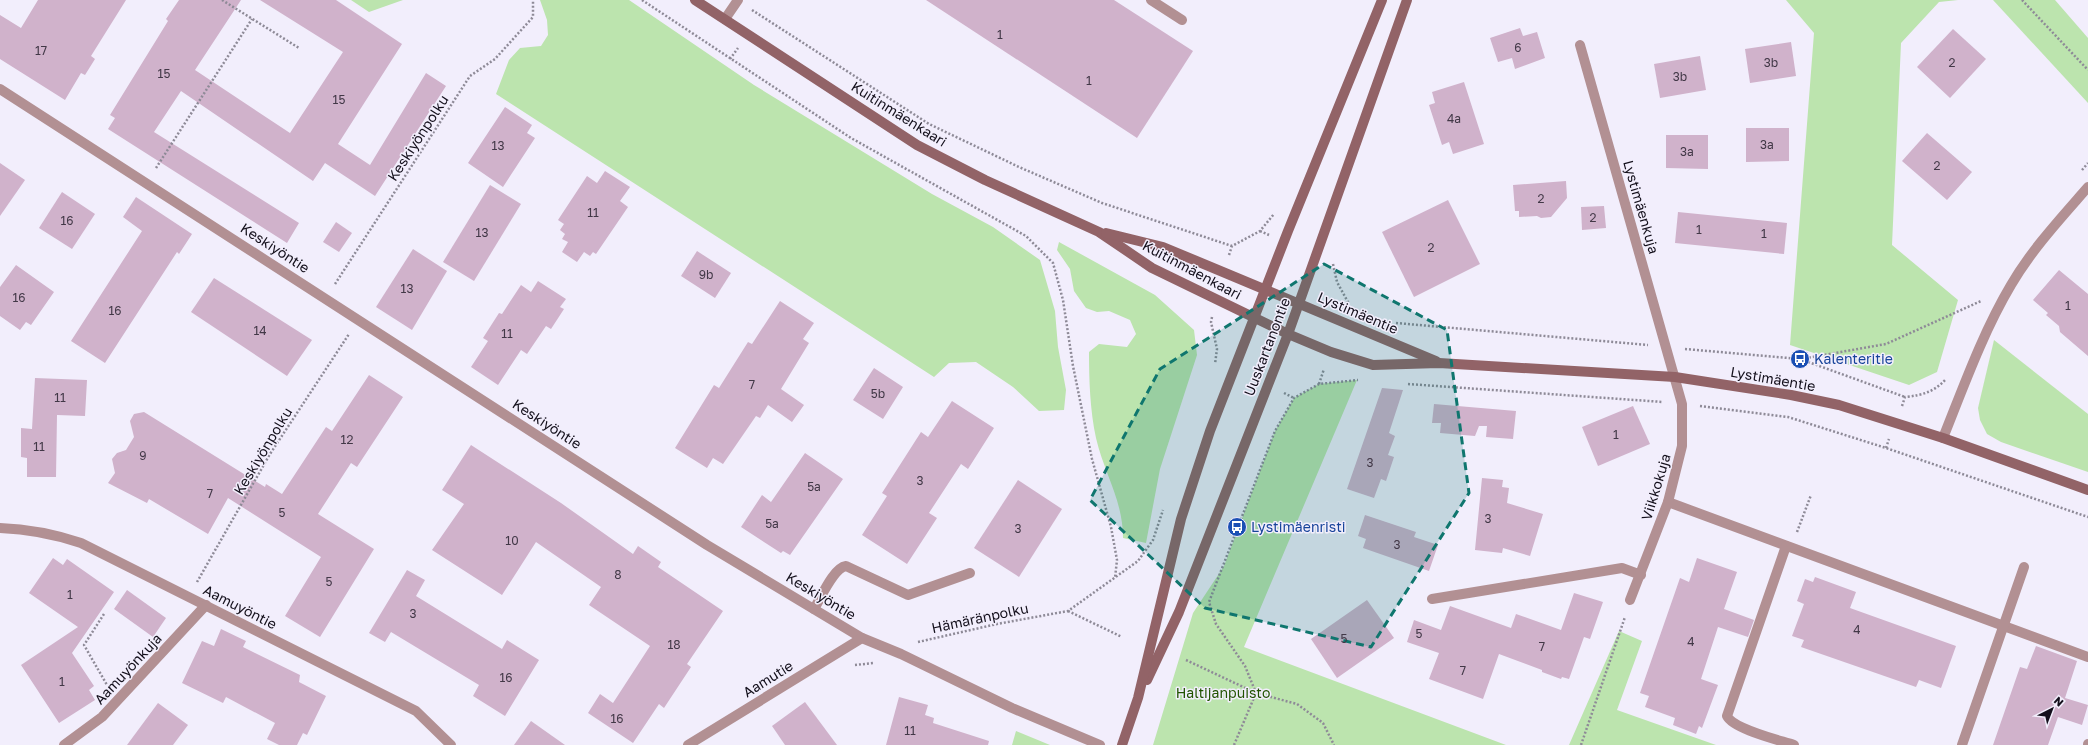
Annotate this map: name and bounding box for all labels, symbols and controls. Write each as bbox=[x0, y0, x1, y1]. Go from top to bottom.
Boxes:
house number: 1 bbox=[997, 27, 1003, 42]
house number: 6 bbox=[1514, 40, 1522, 55]
house number: 17 bbox=[35, 43, 47, 58]
house number: 3b bbox=[1764, 55, 1778, 70]
house number: 2 bbox=[1949, 55, 1956, 70]
house number: 15 bbox=[158, 66, 170, 81]
house number: 3b bbox=[1673, 69, 1687, 84]
house number: 1 bbox=[1086, 73, 1092, 88]
street label: Kuitinmäenkaari bbox=[848, 77, 950, 150]
house number: 15 bbox=[333, 92, 345, 107]
street label: Keskiyönpolku bbox=[383, 92, 452, 184]
house number: 4a bbox=[1447, 111, 1461, 126]
house number: 3a bbox=[1760, 137, 1774, 152]
house number: 13 bbox=[492, 138, 504, 153]
house number: 3a bbox=[1680, 144, 1694, 159]
street label: Lystimäenkuja bbox=[1620, 158, 1663, 256]
house number: 2 bbox=[1934, 158, 1941, 173]
house number: 2 bbox=[1538, 191, 1545, 206]
house number: 11 bbox=[587, 205, 599, 220]
house number: 2 bbox=[1590, 210, 1597, 225]
house number: 16 bbox=[60, 213, 74, 228]
street label: Keskiyöntie bbox=[238, 219, 313, 276]
house number: 1 bbox=[1696, 222, 1702, 237]
house number: 13 bbox=[476, 225, 488, 240]
house number: 1 bbox=[1761, 226, 1767, 241]
street label: Kuitinmäenkaari bbox=[1140, 236, 1245, 303]
house number: 2 bbox=[1428, 240, 1435, 255]
house number: 9b bbox=[699, 267, 713, 282]
house number: 13 bbox=[401, 281, 413, 296]
street label: Lystimäentie bbox=[1315, 288, 1401, 337]
house number: 16 bbox=[12, 290, 26, 305]
street label: Uuskartanontie bbox=[1240, 295, 1293, 398]
house number: 1 bbox=[2065, 298, 2071, 313]
house number: 16 bbox=[108, 303, 122, 318]
house number: 14 bbox=[253, 323, 267, 338]
house number: 11 bbox=[501, 326, 513, 341]
bus stop icon: Kalenteritie bbox=[1789, 348, 1811, 370]
place label: Kalenteritie bbox=[1814, 350, 1893, 367]
street label: Lystimäentie bbox=[1729, 363, 1817, 394]
house number: 7 bbox=[749, 377, 755, 392]
house number: 5b bbox=[871, 386, 885, 401]
house number: 11 bbox=[54, 390, 66, 405]
street label: Keskiyöntie bbox=[510, 395, 585, 452]
street label: Keskiyönpolku bbox=[230, 404, 295, 498]
house number: 1 bbox=[1613, 427, 1619, 442]
house number: 12 bbox=[341, 432, 353, 447]
house number: 11 bbox=[33, 439, 45, 454]
house number: 9 bbox=[139, 448, 147, 463]
street label: Viikkokuja bbox=[1637, 451, 1674, 522]
house number: 3 bbox=[1366, 455, 1374, 470]
house number: 3 bbox=[916, 473, 924, 488]
house number: 5a bbox=[807, 479, 821, 494]
house number: 7 bbox=[207, 486, 213, 501]
house number: 5 bbox=[279, 505, 286, 520]
house number: 3 bbox=[1484, 511, 1492, 526]
house number: 5a bbox=[765, 516, 779, 531]
bus stop icon: Lystimäenristi bbox=[1226, 516, 1248, 538]
place label: Lystimäenristi bbox=[1251, 518, 1346, 535]
house number: 3 bbox=[1014, 521, 1022, 536]
house number: 10 bbox=[505, 533, 519, 548]
house number: 3 bbox=[1393, 537, 1401, 552]
house number: 8 bbox=[614, 567, 622, 582]
street label: Keskiyöntie bbox=[783, 568, 859, 623]
house number: 5 bbox=[326, 574, 333, 589]
street label: Aamuyöntie bbox=[201, 581, 280, 632]
house number: 1 bbox=[67, 587, 73, 602]
street label: Hämäränpolku bbox=[930, 599, 1030, 636]
house number: 3 bbox=[409, 606, 417, 621]
house number: 4 bbox=[1853, 622, 1861, 637]
house number: 5 bbox=[1416, 626, 1423, 641]
street label: Aamuyönkuja bbox=[90, 630, 165, 708]
house number: 5 bbox=[1341, 631, 1348, 646]
house number: 4 bbox=[1687, 634, 1695, 649]
house number: 18 bbox=[667, 637, 681, 652]
house number: 7 bbox=[1539, 639, 1545, 654]
street label: Aamutie bbox=[740, 657, 796, 701]
house number: 7 bbox=[1460, 663, 1466, 678]
house number: 16 bbox=[499, 670, 513, 685]
house number: 1 bbox=[59, 674, 65, 689]
park label: Haltijanpuisto bbox=[1176, 684, 1270, 701]
north arrow bbox=[2032, 689, 2072, 729]
text: N bbox=[2052, 694, 2066, 709]
house number: 16 bbox=[610, 711, 624, 726]
house number: 11 bbox=[904, 723, 916, 738]

